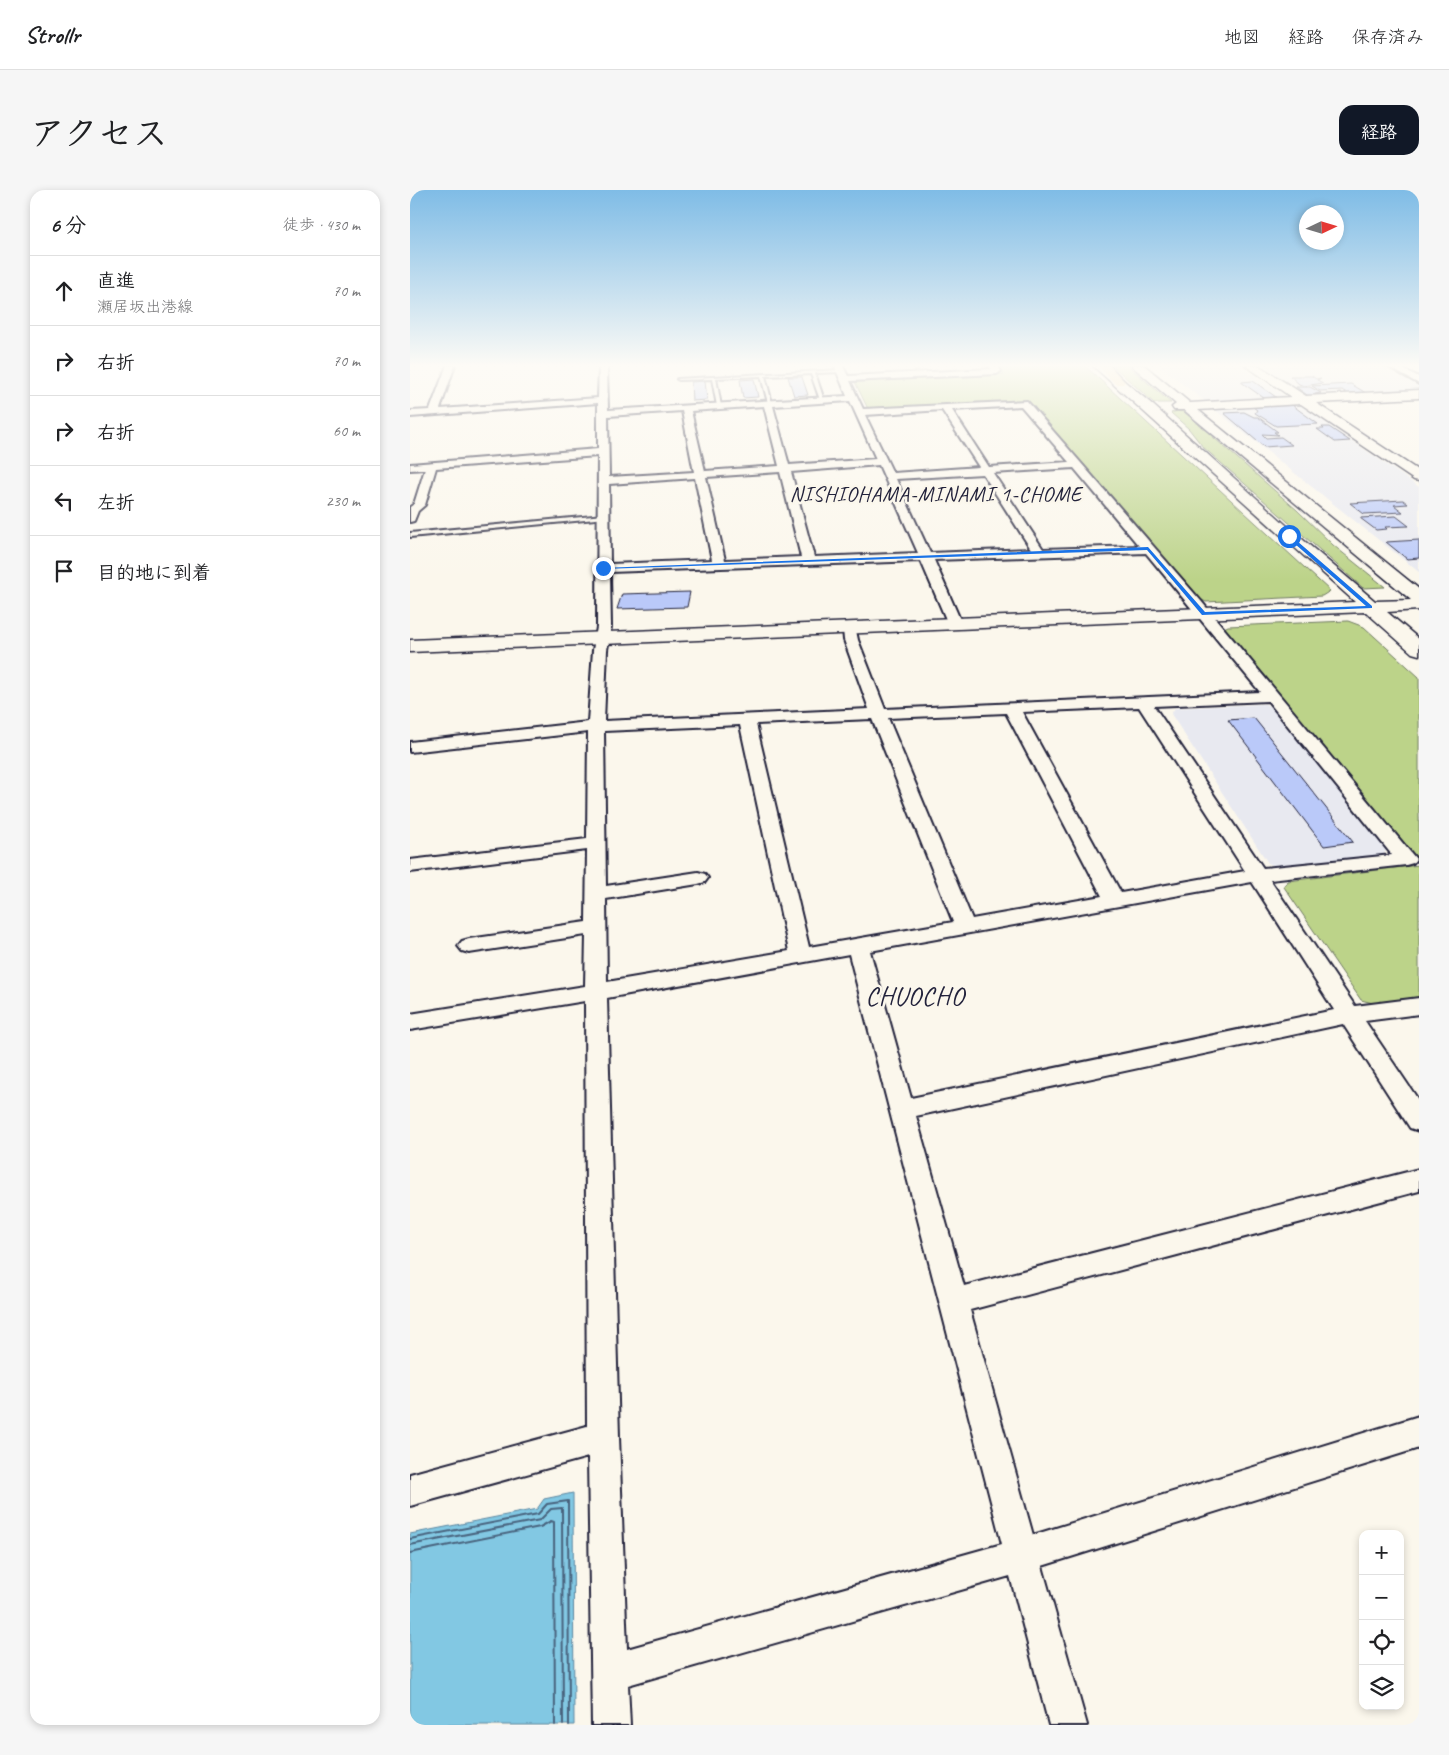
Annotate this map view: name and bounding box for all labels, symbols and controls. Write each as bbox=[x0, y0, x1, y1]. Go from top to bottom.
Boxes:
text: Strollr bbox=[25, 20, 80, 50]
text: 地図 bbox=[1224, 26, 1260, 48]
text: 経路 bbox=[1288, 26, 1324, 48]
text: 保存済み bbox=[1352, 26, 1424, 48]
button: 経路 bbox=[1339, 105, 1419, 155]
text: アクセス bbox=[30, 111, 168, 156]
north arrow bbox=[1299, 205, 1344, 250]
text: 6 分 bbox=[50, 212, 86, 238]
text: 徒歩 · 430 m bbox=[283, 215, 360, 235]
text: 直進 bbox=[97, 269, 135, 293]
icon: ahead bbox=[50, 277, 78, 305]
text: 70 m bbox=[333, 281, 360, 301]
text: 瀬居坂出港線 bbox=[97, 297, 193, 317]
icon: right bbox=[50, 347, 78, 375]
text: 右折 bbox=[97, 351, 135, 375]
text: 70 m bbox=[333, 351, 360, 371]
icon: right bbox=[50, 417, 78, 445]
text: 右折 bbox=[97, 421, 135, 445]
text: 60 m bbox=[333, 421, 360, 441]
district label: NISHIOHAMA-MINAMI 1-CHOME bbox=[790, 481, 1084, 507]
icon: left bbox=[50, 487, 78, 515]
text: 左折 bbox=[97, 491, 135, 515]
text: 230 m bbox=[326, 491, 360, 511]
route start bbox=[1278, 525, 1301, 548]
icon: arrive bbox=[50, 557, 78, 585]
route end bbox=[592, 557, 615, 580]
text: 目的地に到着 bbox=[97, 561, 211, 585]
district label: CHUOCHO bbox=[865, 980, 967, 1013]
map controls bbox=[1359, 1530, 1404, 1710]
button: + bbox=[1359, 1530, 1404, 1575]
button: − bbox=[1359, 1575, 1404, 1620]
button: locate bbox=[1359, 1620, 1404, 1665]
button: layers bbox=[1359, 1665, 1404, 1710]

